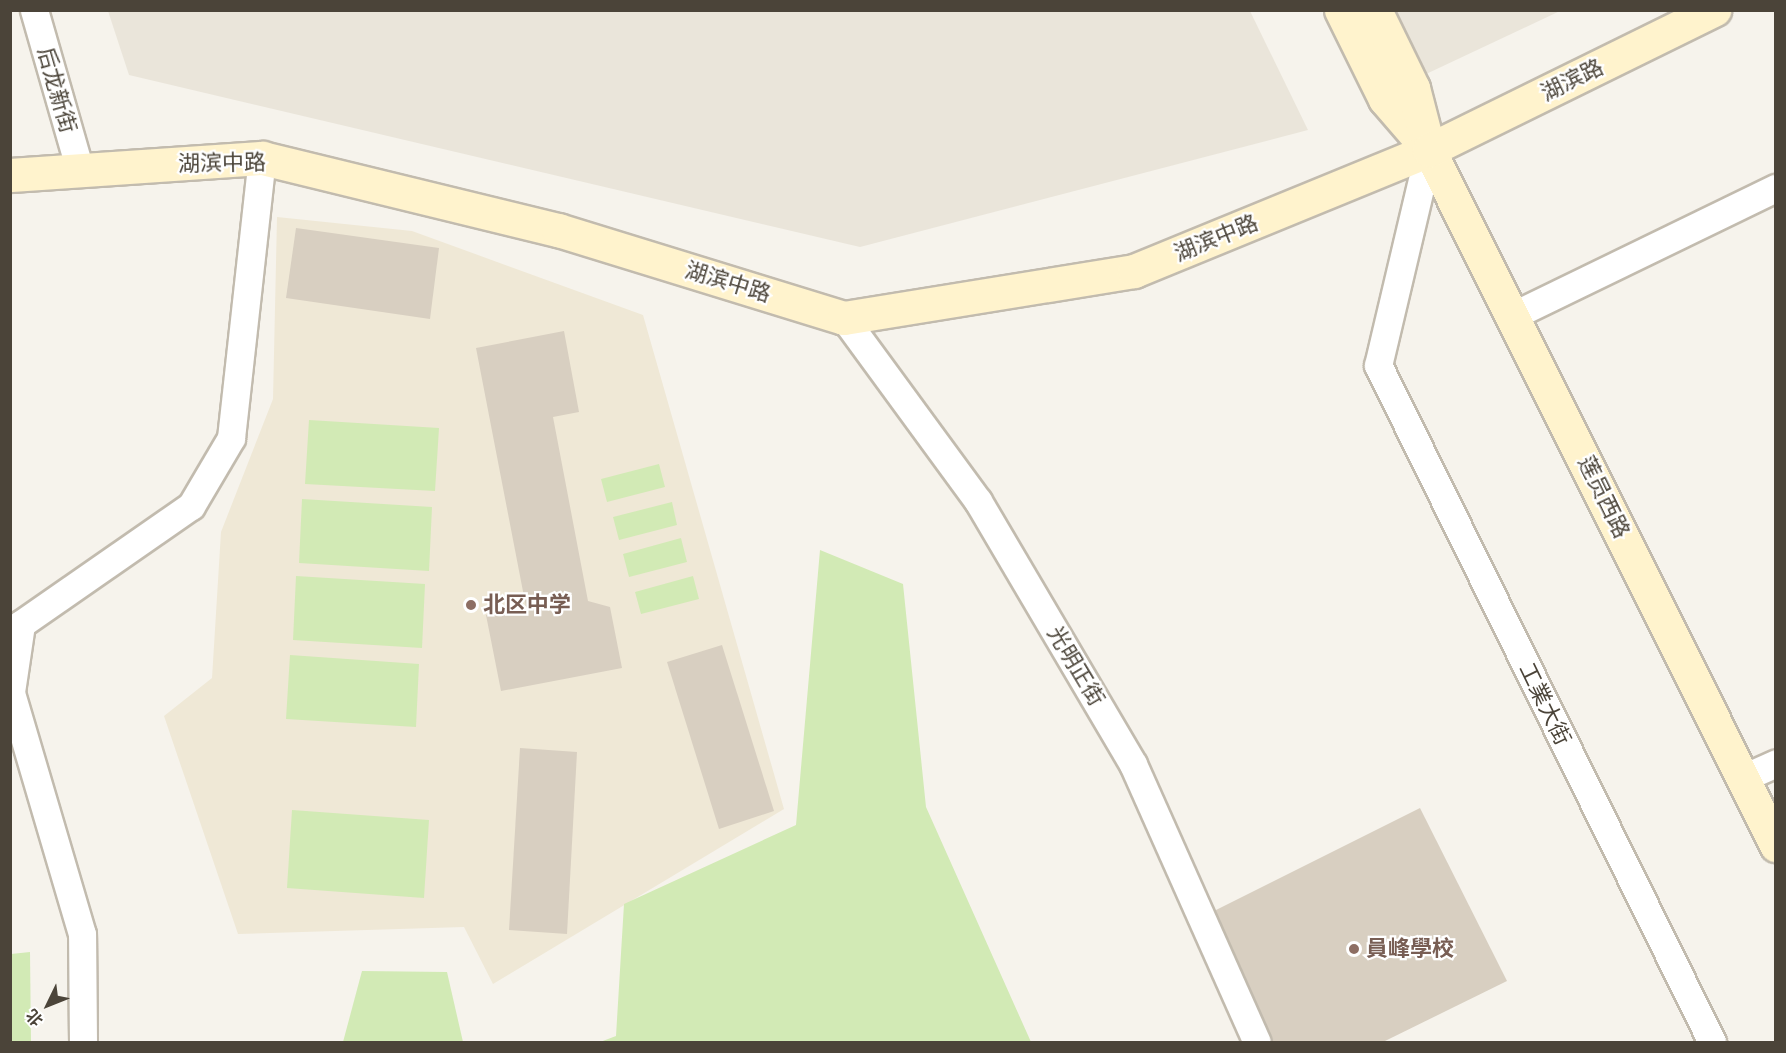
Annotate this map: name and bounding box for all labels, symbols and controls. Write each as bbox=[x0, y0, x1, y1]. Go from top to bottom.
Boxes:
street label: 后龙新街 bbox=[32, 44, 82, 136]
street label: 湖滨路 bbox=[1537, 54, 1607, 106]
street label: 湖滨中路 bbox=[178, 149, 266, 177]
street label: 湖滨中路 bbox=[1170, 209, 1262, 267]
street label: 湖滨中路 bbox=[682, 257, 774, 307]
street label: 莲员西路 bbox=[1573, 452, 1635, 542]
place label: 北区中学 bbox=[483, 592, 571, 618]
marker: 北区中学 bbox=[464, 598, 478, 612]
street label: 光明正街 bbox=[1042, 621, 1110, 711]
street label: 工業大街 bbox=[1514, 659, 1576, 749]
place label: 員峰學校 bbox=[1366, 936, 1454, 962]
marker: 員峰學校 bbox=[1347, 942, 1361, 956]
north arrow bbox=[18, 975, 78, 1035]
text: 北 bbox=[22, 1005, 47, 1030]

